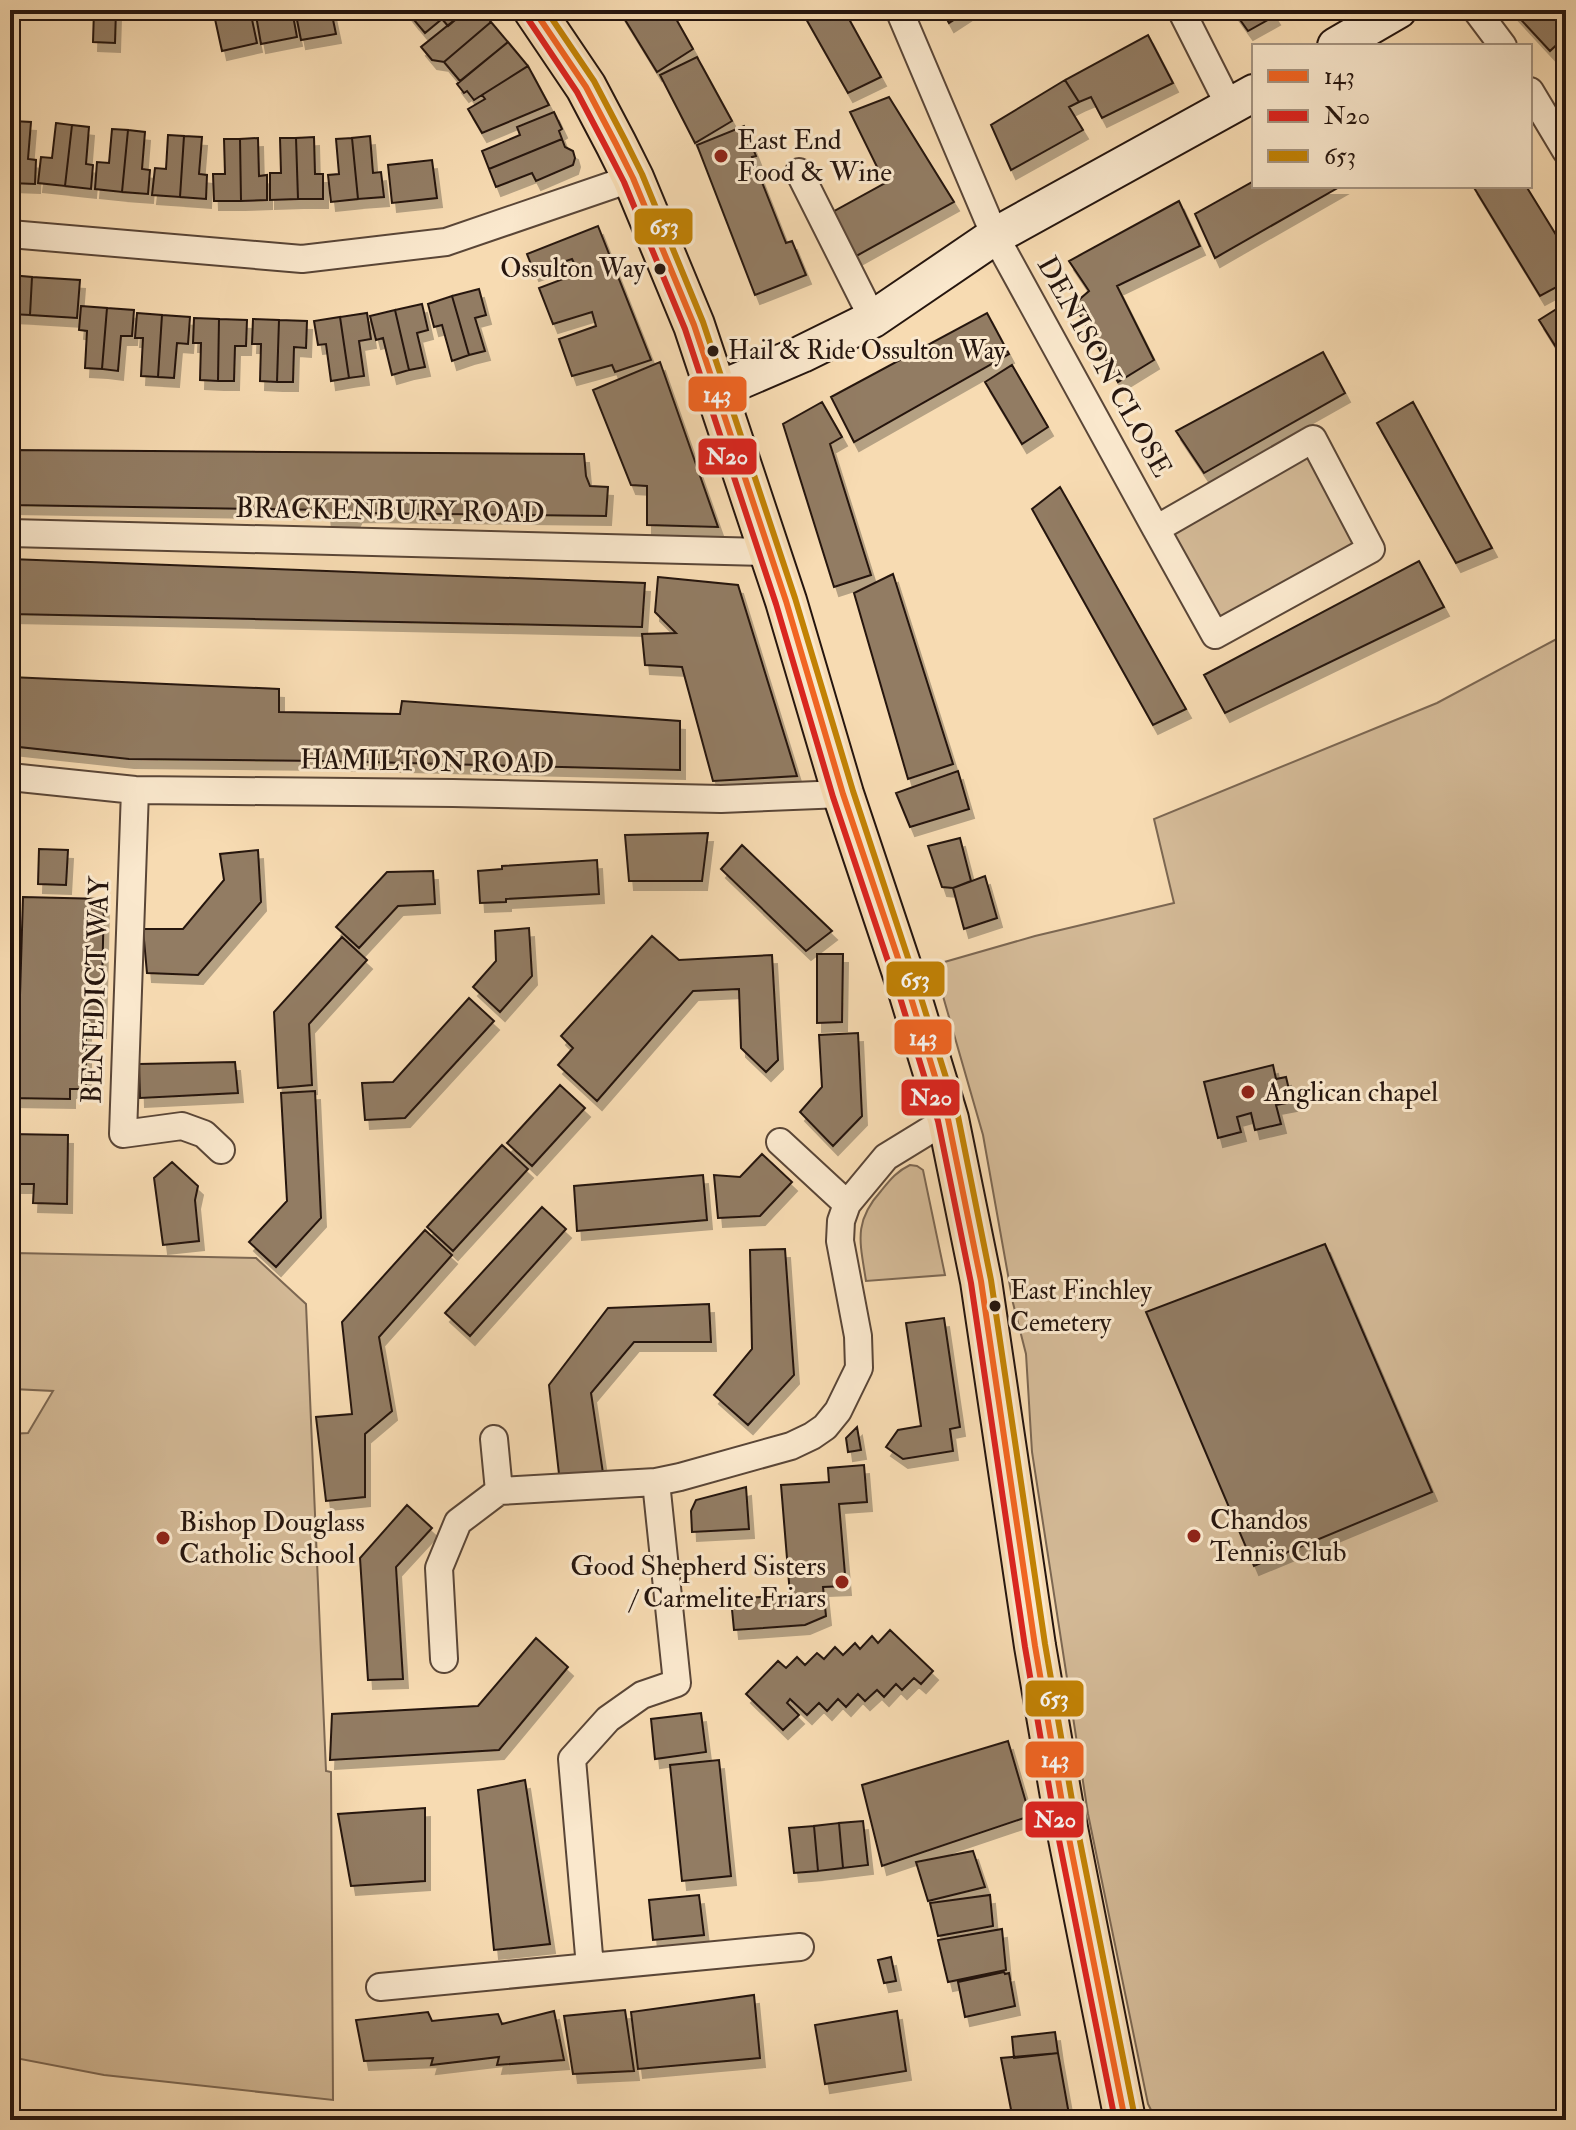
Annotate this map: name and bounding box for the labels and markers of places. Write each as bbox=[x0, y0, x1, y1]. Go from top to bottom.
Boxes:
place label: East End Food & Wine bbox=[737, 123, 892, 190]
marker: East End Food & Wine bbox=[712, 147, 730, 165]
place label: Ossulton Way bbox=[500, 253, 646, 285]
marker: Ossulton Way bbox=[652, 261, 668, 277]
place label: Hail & Ride Ossulton Way bbox=[728, 335, 1006, 367]
marker: Hail & Ride Ossulton Way bbox=[705, 343, 721, 359]
place label: Anglican chapel bbox=[1263, 1075, 1438, 1110]
marker: Anglican chapel bbox=[1239, 1083, 1257, 1101]
place label: East Finchley Cemetery bbox=[1010, 1275, 1152, 1339]
marker: East Finchley Cemetery bbox=[987, 1298, 1003, 1314]
place label: Chandos Tennis Club bbox=[1210, 1503, 1346, 1570]
place label: Bishop Douglass Catholic School bbox=[179, 1505, 365, 1572]
marker: Chandos Tennis Club bbox=[1185, 1527, 1203, 1545]
marker: Bishop Douglass Catholic School bbox=[154, 1529, 172, 1547]
place label: Good Shepherd Sisters / Carmelite Friars bbox=[570, 1549, 826, 1616]
marker: Good Shepherd Sisters / Carmelite Friars bbox=[833, 1573, 851, 1591]

